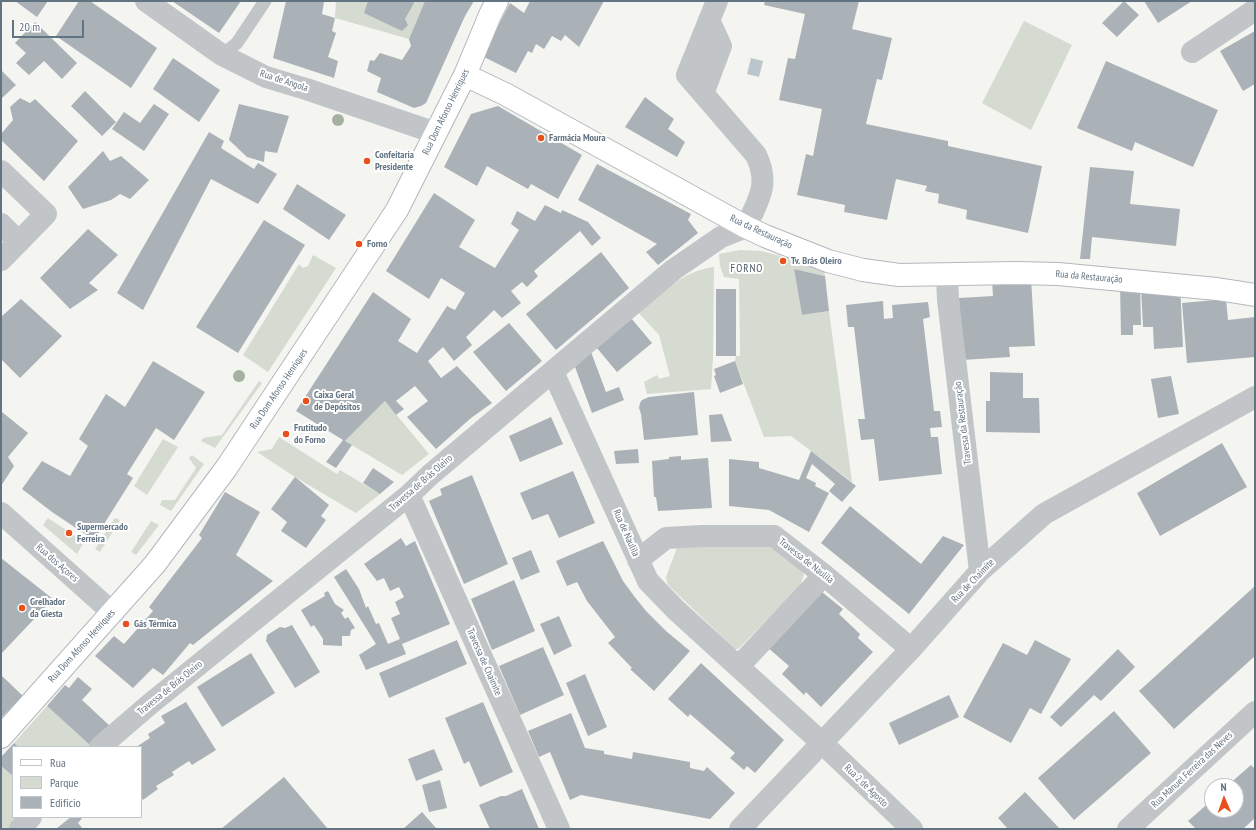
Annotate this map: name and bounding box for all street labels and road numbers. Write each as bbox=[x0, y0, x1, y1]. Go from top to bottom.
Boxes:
street label: Rua Dom Afonso Henriques bbox=[420, 67, 472, 157]
street label: Rua de Angola bbox=[258, 68, 310, 94]
street label: Rua da Restauração bbox=[728, 212, 794, 252]
street label: Rua da Restauração bbox=[1055, 268, 1123, 286]
street label: Rua Dom Afonso Henriques bbox=[248, 347, 310, 431]
street label: Travessa da Restauração bbox=[952, 381, 974, 465]
street label: Travessa de Brás Oleiro bbox=[387, 452, 455, 514]
street label: Rua de Naulila bbox=[610, 508, 642, 558]
street label: Travessa de Naulila bbox=[776, 536, 836, 586]
street label: Rua dos Açores bbox=[33, 541, 81, 585]
street label: Rua de Chaimite bbox=[949, 557, 997, 605]
street label: Rua Dom Afonso Henriques bbox=[46, 607, 118, 685]
street label: Travessa de Chaimite bbox=[464, 626, 504, 698]
street label: Travessa de Brás Oleiro bbox=[135, 658, 205, 718]
street label: Rua Manuel Ferreira das Neves bbox=[1149, 729, 1235, 811]
street label: Rua 2 de Agosto bbox=[842, 762, 890, 810]

